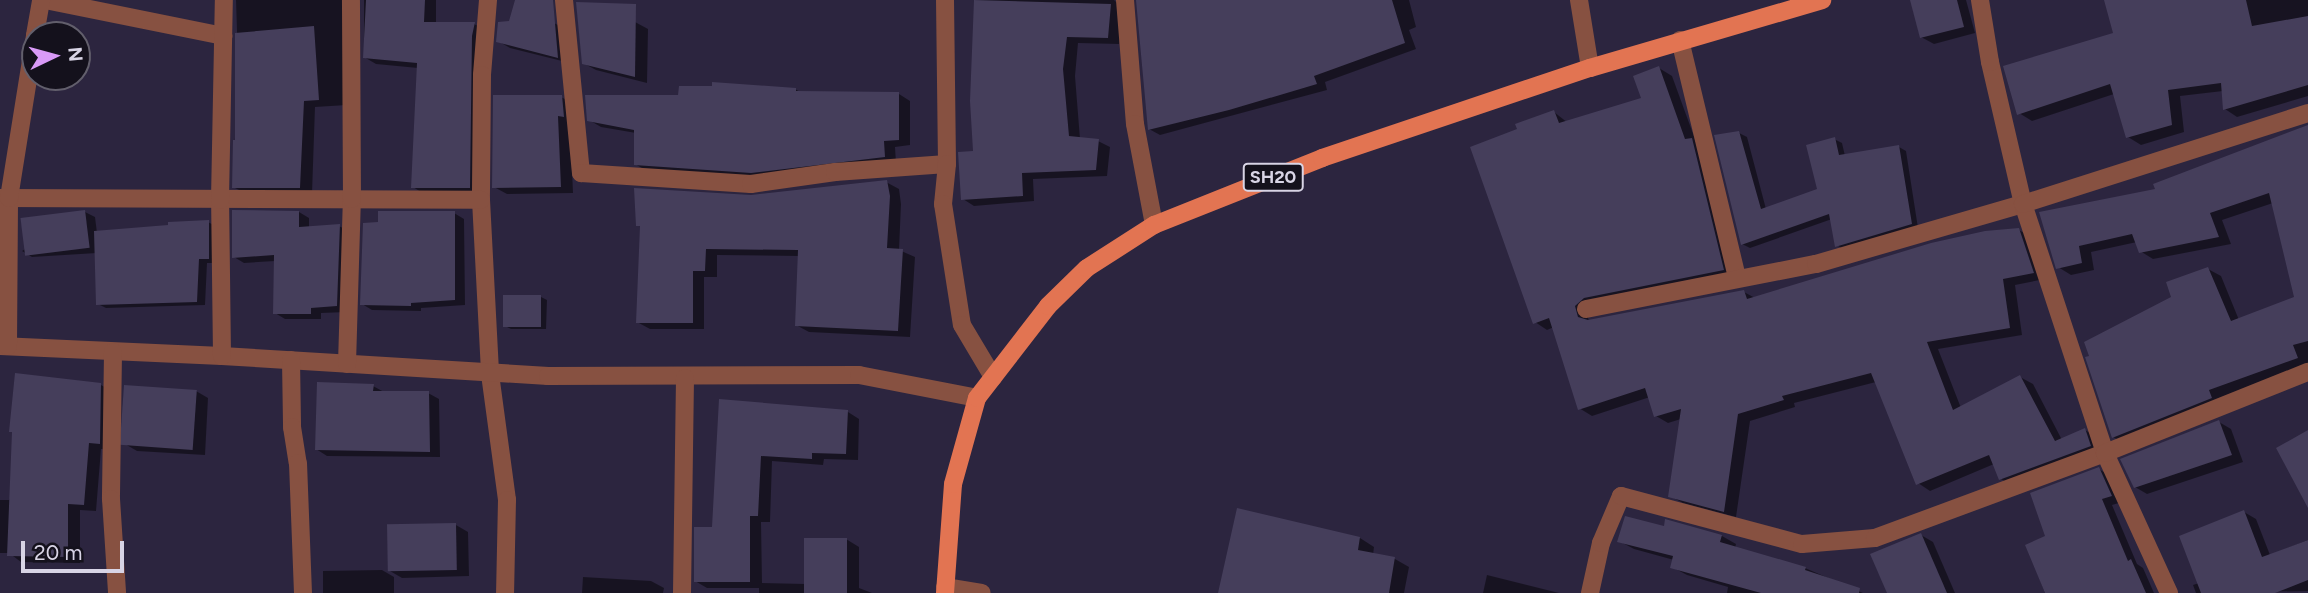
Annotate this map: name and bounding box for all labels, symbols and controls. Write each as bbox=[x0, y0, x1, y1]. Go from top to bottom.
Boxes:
north arrow bbox=[21, 21, 91, 91]
text: N bbox=[63, 46, 88, 63]
road number: SH20 bbox=[1242, 162, 1304, 192]
scale bar bbox=[24, 526, 128, 570]
text: 20 m bbox=[34, 540, 82, 565]

